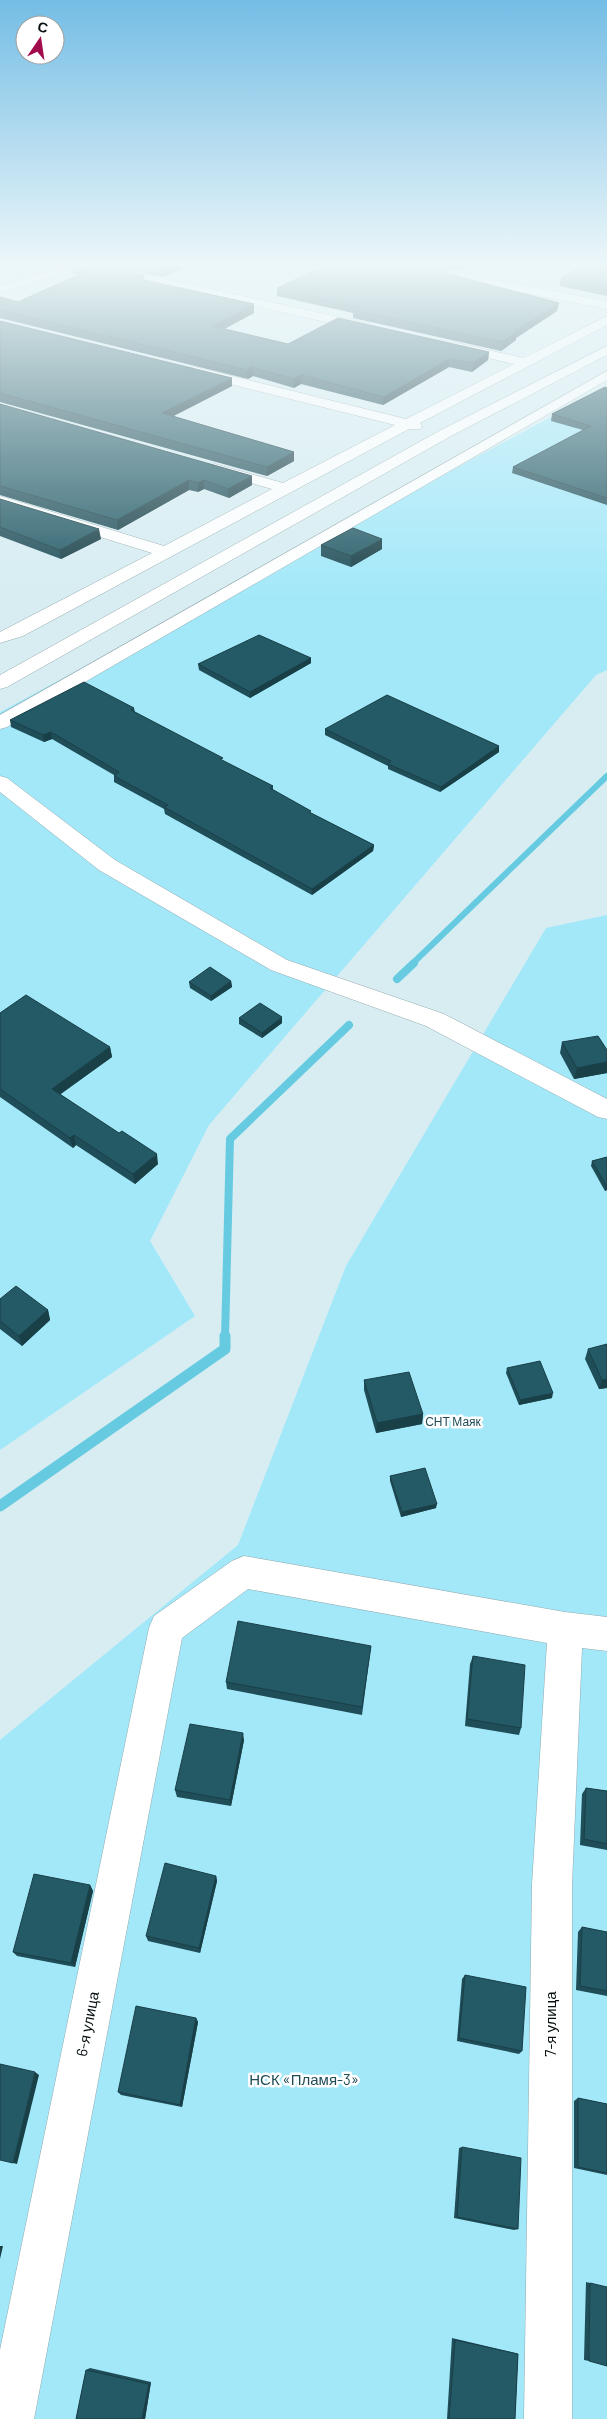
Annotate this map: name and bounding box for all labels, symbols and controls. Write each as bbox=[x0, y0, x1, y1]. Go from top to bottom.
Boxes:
north arrow bbox=[15, 15, 65, 65]
text: С bbox=[36, 17, 50, 36]
park label: СНТ Маяк bbox=[425, 1414, 482, 1428]
street label: 6-я улица bbox=[72, 1989, 102, 2058]
street label: 7-я улица bbox=[541, 1991, 559, 2057]
park label: НСК «Пламя-3» bbox=[249, 2070, 359, 2088]

